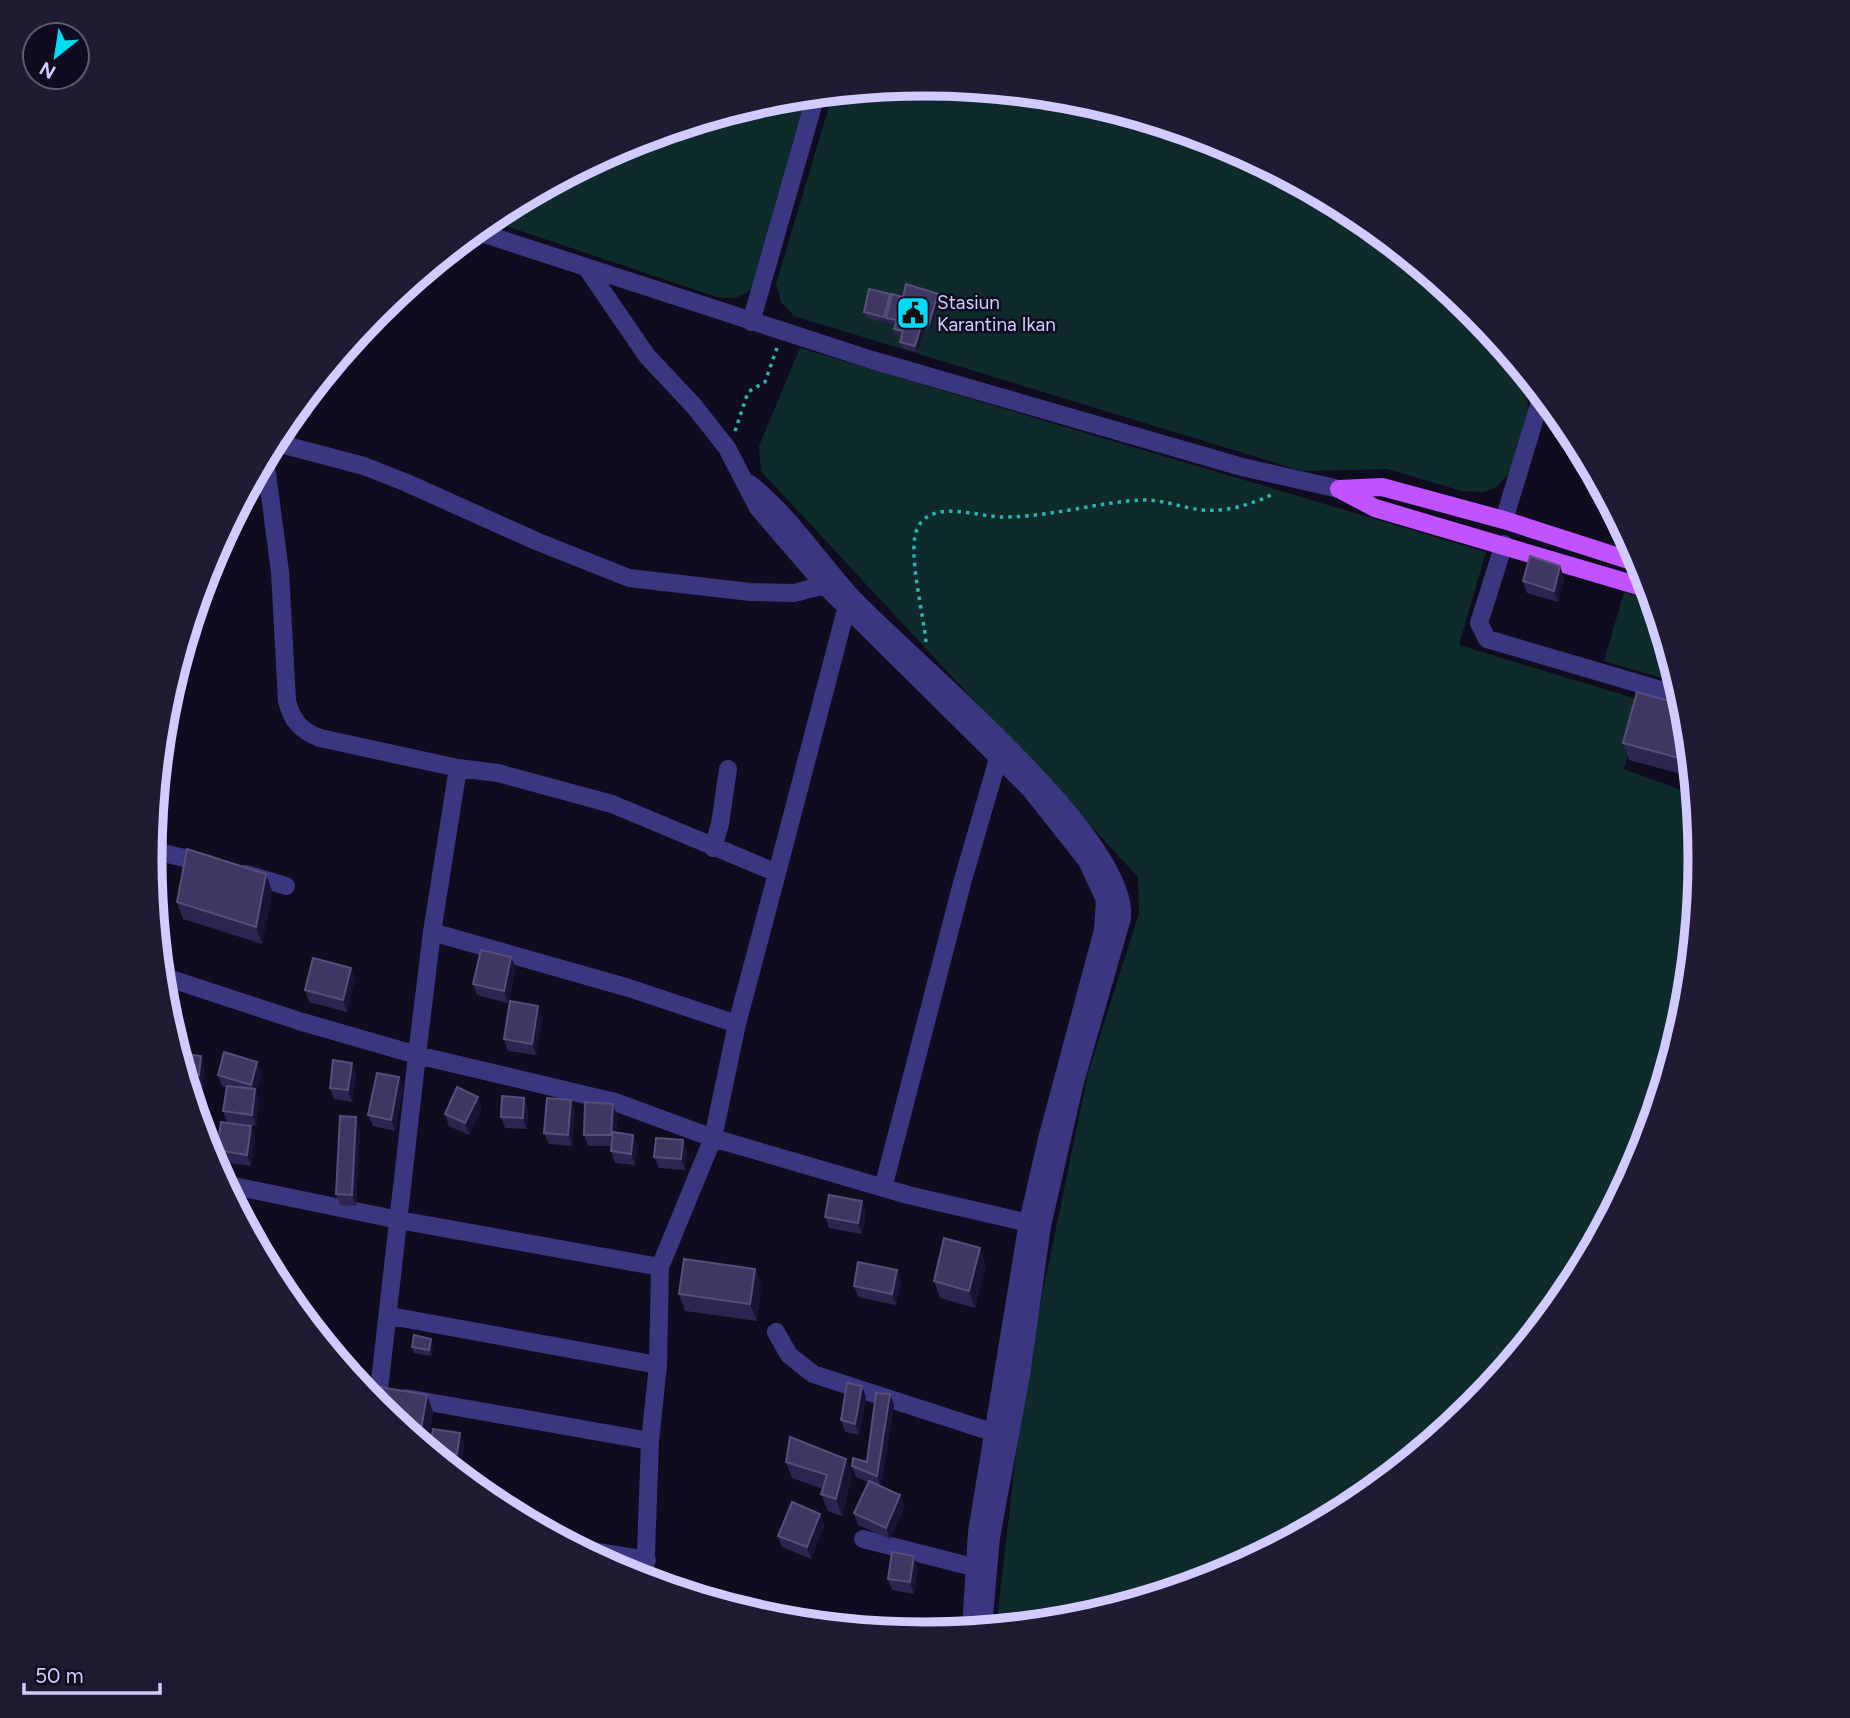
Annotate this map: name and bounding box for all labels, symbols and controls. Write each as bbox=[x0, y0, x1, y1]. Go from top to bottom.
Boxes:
north arrow bbox=[21, 21, 91, 91]
text: N bbox=[36, 57, 60, 84]
place label: Stasiun Karantina Ikan bbox=[937, 291, 1056, 336]
public building icon: Stasiun Karantina Ikan bbox=[894, 294, 932, 332]
scale bar bbox=[24, 1652, 161, 1696]
text: 50 m bbox=[35, 1663, 84, 1688]

